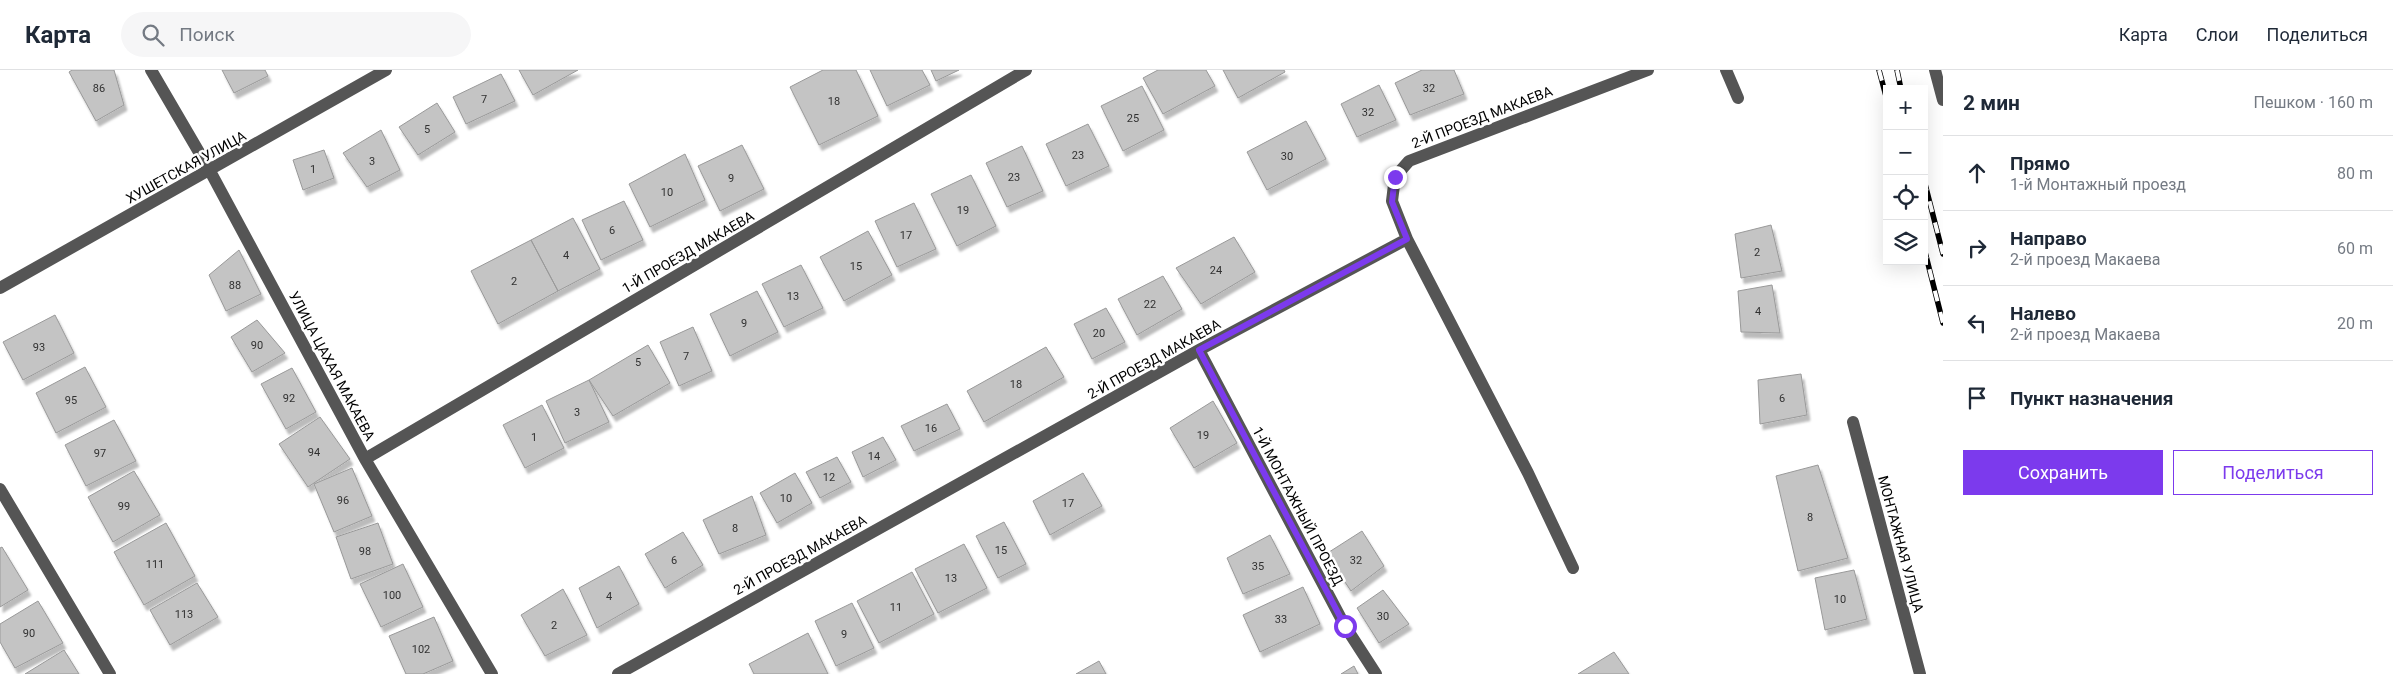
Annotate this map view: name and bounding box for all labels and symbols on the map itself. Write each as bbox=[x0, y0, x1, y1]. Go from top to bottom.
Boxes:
house number: 86 bbox=[93, 82, 105, 95]
house number: 32 bbox=[1423, 82, 1435, 95]
street label: 2-Й ПРОЕЗД МАКАЕВА bbox=[1409, 83, 1555, 151]
house number: 7 bbox=[481, 93, 487, 106]
house number: 18 bbox=[828, 95, 840, 108]
house number: 32 bbox=[1362, 106, 1374, 119]
house number: 25 bbox=[1127, 112, 1139, 125]
house number: 5 bbox=[424, 123, 430, 136]
street label: ХУШЕТСКАЯ УЛИЦА bbox=[123, 127, 249, 207]
house number: 23 bbox=[1072, 149, 1084, 162]
house number: 30 bbox=[1281, 150, 1293, 163]
house number: 3 bbox=[369, 155, 375, 168]
house number: 1 bbox=[310, 163, 316, 176]
route end bbox=[1384, 166, 1407, 189]
house number: 23 bbox=[1008, 171, 1020, 184]
house number: 9 bbox=[728, 172, 734, 185]
house number: 10 bbox=[661, 186, 673, 199]
house number: 19 bbox=[957, 204, 969, 217]
street label: 1-Й ПРОЕЗД МАКАЕВА bbox=[619, 208, 757, 296]
house number: 6 bbox=[609, 224, 615, 237]
house number: 17 bbox=[900, 229, 912, 242]
house number: 2 bbox=[1754, 246, 1760, 259]
house number: 4 bbox=[563, 249, 569, 262]
house number: 15 bbox=[850, 260, 862, 273]
house number: 24 bbox=[1210, 264, 1222, 277]
house number: 2 bbox=[511, 275, 517, 288]
house number: 88 bbox=[229, 279, 241, 292]
street label: УЛИЦА ЦАХАЯ МАКАЕВА bbox=[286, 289, 378, 443]
house number: 13 bbox=[787, 290, 799, 303]
house number: 22 bbox=[1144, 298, 1156, 311]
house number: 4 bbox=[1755, 305, 1761, 318]
street label: 2-Й ПРОЕЗД МАКАЕВА bbox=[1085, 316, 1223, 402]
house number: 9 bbox=[741, 317, 747, 330]
house number: 20 bbox=[1093, 327, 1105, 340]
house number: 90 bbox=[251, 339, 263, 352]
house number: 93 bbox=[33, 341, 45, 354]
house number: 7 bbox=[683, 350, 689, 363]
house number: 5 bbox=[635, 356, 641, 369]
house number: 18 bbox=[1010, 378, 1022, 391]
house number: 92 bbox=[283, 392, 295, 405]
house number: 6 bbox=[1779, 392, 1785, 405]
house number: 95 bbox=[65, 394, 77, 407]
house number: 3 bbox=[574, 406, 580, 419]
house number: 16 bbox=[925, 422, 937, 435]
street label: 1-Й МОНТАЖНЫЙ ПРОЕЗД bbox=[1249, 424, 1347, 588]
house number: 19 bbox=[1197, 429, 1209, 442]
house number: 1 bbox=[531, 431, 537, 444]
house number: 94 bbox=[308, 446, 320, 459]
house number: 97 bbox=[94, 447, 106, 460]
house number: 14 bbox=[868, 450, 880, 463]
house number: 12 bbox=[823, 471, 835, 484]
street label: МОНТАЖНАЯ УЛИЦА bbox=[1875, 474, 1927, 614]
house number: 10 bbox=[780, 492, 792, 505]
house number: 96 bbox=[337, 494, 349, 507]
house number: 17 bbox=[1062, 497, 1074, 510]
house number: 99 bbox=[118, 500, 130, 513]
house number: 8 bbox=[1807, 511, 1813, 524]
street label: 2-Й ПРОЕЗД МАКАЕВА bbox=[731, 512, 869, 598]
house number: 8 bbox=[732, 522, 738, 535]
house number: 15 bbox=[995, 544, 1007, 557]
house number: 98 bbox=[359, 545, 371, 558]
house number: 6 bbox=[671, 554, 677, 567]
house number: 32 bbox=[1350, 554, 1362, 567]
house number: 111 bbox=[146, 558, 164, 571]
house number: 35 bbox=[1252, 560, 1264, 573]
house number: 13 bbox=[945, 572, 957, 585]
house number: 100 bbox=[383, 589, 401, 602]
house number: 4 bbox=[606, 590, 612, 603]
house number: 10 bbox=[1834, 593, 1846, 606]
house number: 11 bbox=[890, 601, 902, 614]
house number: 113 bbox=[175, 608, 193, 621]
house number: 30 bbox=[1377, 610, 1389, 623]
house number: 33 bbox=[1275, 613, 1287, 626]
route start bbox=[1334, 615, 1357, 638]
house number: 2 bbox=[551, 619, 557, 632]
house number: 90 bbox=[23, 627, 35, 640]
house number: 9 bbox=[841, 628, 847, 641]
house number: 102 bbox=[412, 643, 430, 656]

